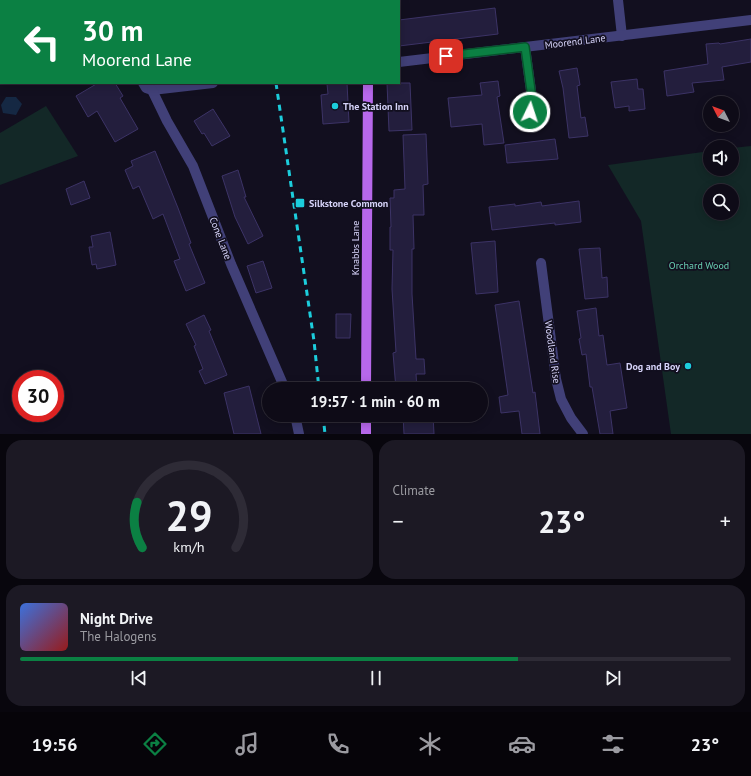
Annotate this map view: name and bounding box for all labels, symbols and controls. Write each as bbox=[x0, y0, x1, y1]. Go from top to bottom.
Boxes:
text: 30 m bbox=[82, 12, 143, 49]
icon: left bbox=[16, 16, 68, 68]
street label: Moorend Lane bbox=[544, 31, 606, 52]
pin bbox=[429, 39, 463, 73]
icon: arrive bbox=[435, 45, 457, 67]
text: Moorend Lane bbox=[82, 48, 192, 71]
position arrow bbox=[509, 91, 551, 133]
north arrow bbox=[703, 96, 739, 132]
map controls bbox=[703, 96, 739, 220]
place label: The Station Inn bbox=[343, 100, 409, 113]
marker: The Station Inn bbox=[330, 101, 340, 111]
button: sound bbox=[703, 140, 739, 176]
button: search bbox=[703, 184, 739, 220]
marker: Silkstone Common bbox=[294, 197, 306, 209]
place label: Silkstone Common bbox=[309, 197, 388, 210]
street label: Cone Lane bbox=[207, 215, 235, 261]
street label: Knabbs Lane bbox=[349, 221, 362, 275]
park label: Orchard Wood bbox=[669, 259, 729, 272]
street label: Woodland Rise bbox=[542, 320, 563, 384]
place label: Dog and Boy bbox=[626, 360, 680, 373]
marker: Dog and Boy bbox=[683, 361, 693, 371]
speed limit sign: 30 bbox=[12, 370, 64, 422]
text: 19:57 · 1 min · 60 m bbox=[310, 392, 440, 411]
text: Climate bbox=[393, 482, 435, 499]
text: 29 bbox=[166, 488, 213, 541]
text: 23° bbox=[538, 502, 585, 541]
text: − bbox=[393, 507, 404, 535]
text: + bbox=[720, 507, 731, 535]
text: km/h bbox=[174, 536, 205, 555]
text: Night Drive bbox=[80, 609, 153, 628]
text: The Halogens bbox=[80, 628, 157, 645]
icon: previous bbox=[128, 667, 150, 689]
icon: pause bbox=[365, 667, 387, 689]
icon: next bbox=[602, 667, 624, 689]
icon: directions bbox=[141, 730, 169, 758]
icon: music bbox=[233, 730, 261, 758]
icon: phone bbox=[324, 730, 352, 758]
icon: climate bbox=[416, 730, 444, 758]
icon: car bbox=[508, 730, 536, 758]
icon: filters bbox=[599, 730, 627, 758]
text: 19:56 bbox=[32, 733, 77, 756]
text: 23° bbox=[691, 733, 719, 756]

